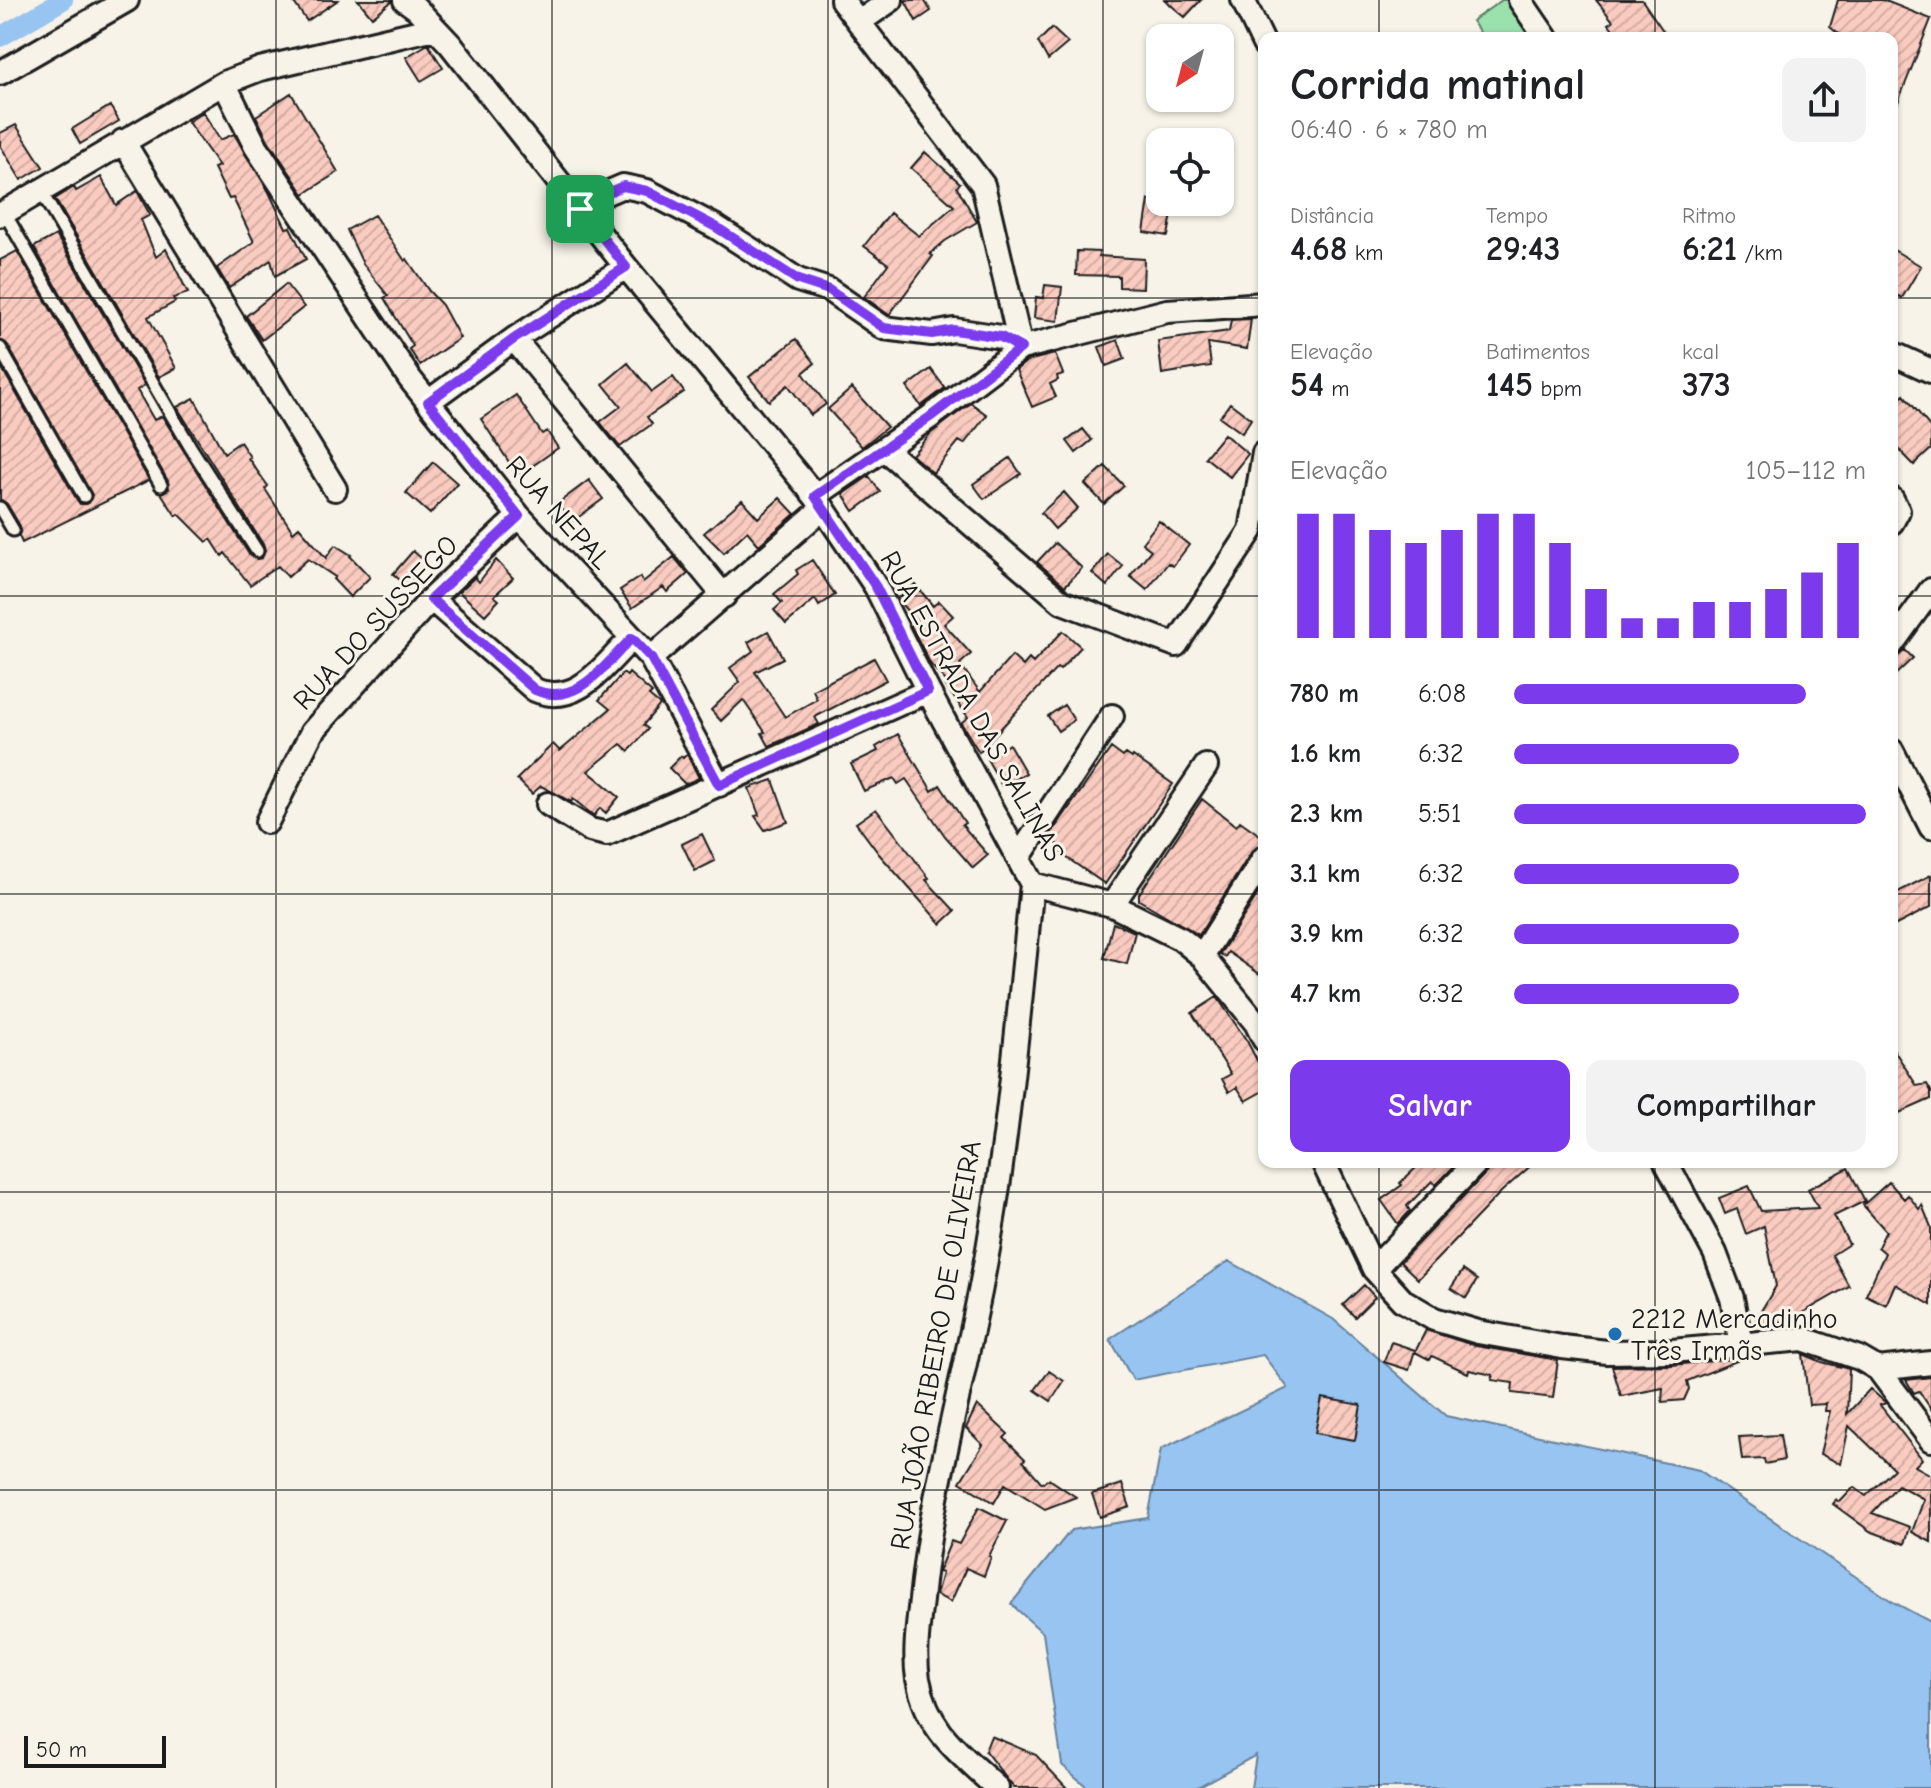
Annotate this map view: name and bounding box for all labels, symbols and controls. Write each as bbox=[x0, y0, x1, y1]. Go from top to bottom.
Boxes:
north arrow bbox=[1146, 24, 1234, 112]
map controls bbox=[1146, 24, 1234, 216]
button: share bbox=[1782, 58, 1866, 142]
text: Corrida matinal bbox=[1290, 59, 1585, 110]
text: 06:40 · 6 × 780 m bbox=[1290, 115, 1488, 145]
button: locate bbox=[1146, 128, 1234, 216]
pin bbox=[546, 175, 614, 243]
icon: arrive bbox=[558, 187, 602, 231]
text: Distância bbox=[1290, 203, 1374, 229]
text: Tempo bbox=[1486, 203, 1548, 229]
text: Ritmo bbox=[1682, 203, 1736, 229]
text: 4.68 bbox=[1290, 229, 1347, 269]
text: 29:43 bbox=[1486, 229, 1560, 269]
text: 6:21 bbox=[1682, 229, 1737, 269]
text: km bbox=[1347, 240, 1384, 266]
text: /km bbox=[1737, 240, 1783, 266]
text: Elevação bbox=[1290, 339, 1373, 365]
text: Batimentos bbox=[1486, 339, 1590, 365]
text: kcal bbox=[1682, 339, 1719, 365]
text: 54 bbox=[1290, 365, 1324, 405]
text: 145 bbox=[1486, 365, 1533, 405]
text: 373 bbox=[1682, 365, 1731, 405]
text: m bbox=[1324, 376, 1350, 402]
text: bpm bbox=[1533, 376, 1582, 402]
street label: RUA NEPAL bbox=[499, 449, 617, 576]
text: Elevação bbox=[1290, 456, 1388, 486]
text: 105–112 m bbox=[1746, 456, 1866, 486]
street label: RUA DO SUSSEGO bbox=[287, 529, 465, 716]
street label: RUA ESTRADA DAS SALINAS bbox=[873, 546, 1071, 867]
text: 780 m bbox=[1290, 679, 1359, 709]
text: 6:08 bbox=[1418, 679, 1466, 709]
text: 1.6 km bbox=[1290, 739, 1361, 769]
text: 6:32 bbox=[1418, 739, 1464, 769]
text: 2.3 km bbox=[1290, 799, 1363, 829]
text: 5:51 bbox=[1418, 799, 1461, 829]
text: 3.1 km bbox=[1290, 859, 1360, 889]
text: 6:32 bbox=[1418, 859, 1464, 889]
text: 3.9 km bbox=[1290, 919, 1364, 949]
text: 6:32 bbox=[1418, 919, 1464, 949]
text: 4.7 km bbox=[1290, 979, 1361, 1009]
text: 6:32 bbox=[1418, 979, 1464, 1009]
button: Salvar bbox=[1290, 1060, 1570, 1152]
button: Compartilhar bbox=[1586, 1060, 1866, 1152]
street label: RUA JOÃO RIBEIRO DE OLIVEIRA bbox=[883, 1138, 988, 1552]
place label: 2212 Mercadinho Três Irmãs bbox=[1631, 1303, 1838, 1367]
marker: 2212 Mercadinho Três Irmãs bbox=[1606, 1325, 1624, 1343]
scale bar bbox=[24, 1732, 166, 1768]
text: 50 m bbox=[36, 1737, 87, 1763]

